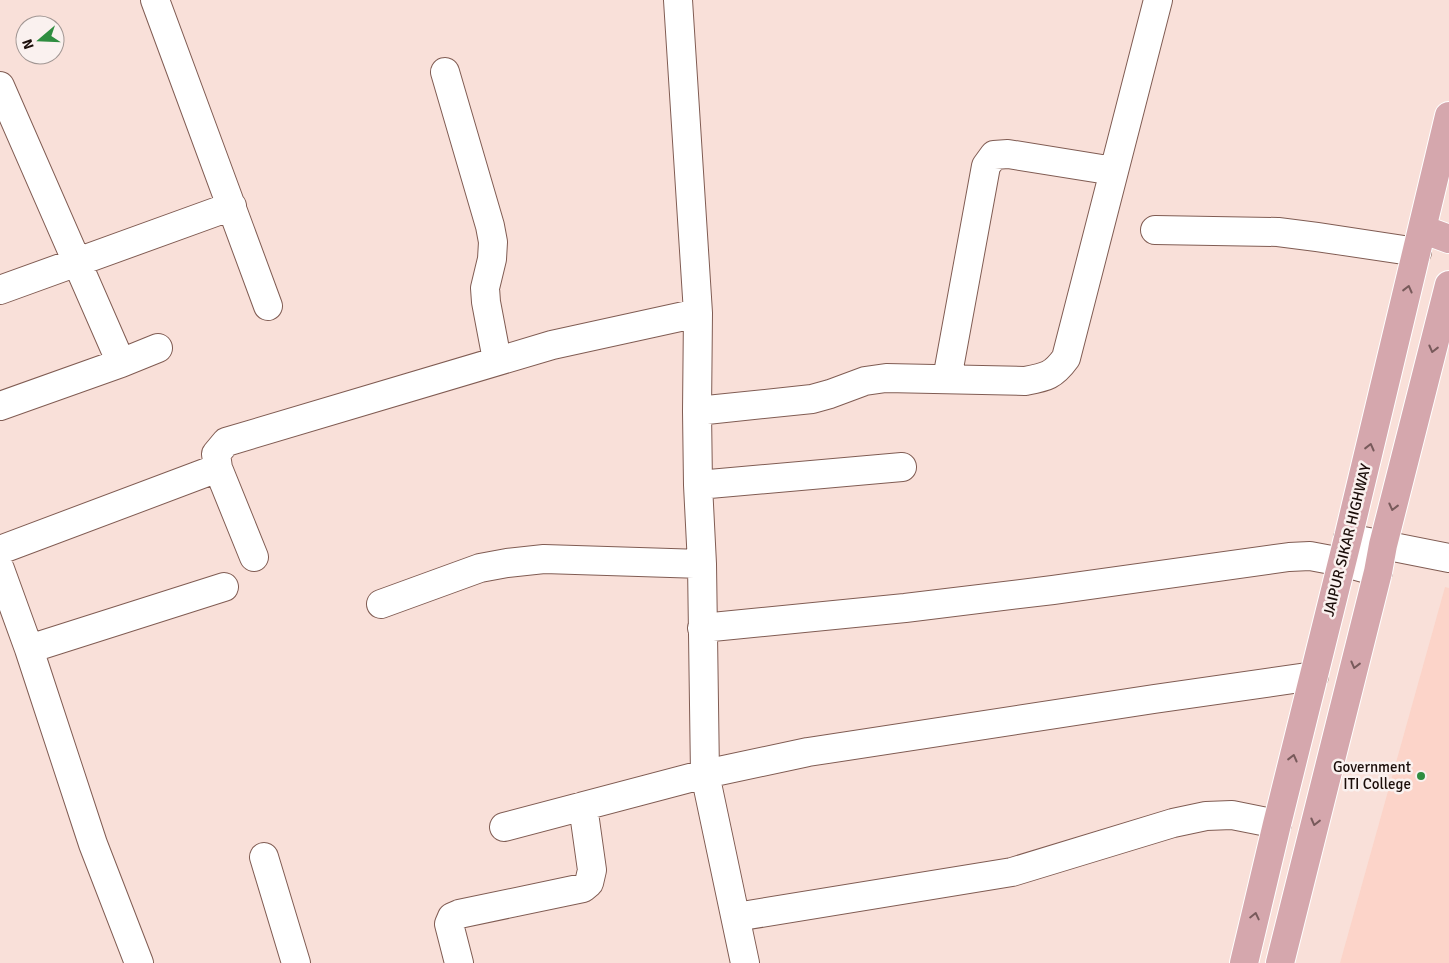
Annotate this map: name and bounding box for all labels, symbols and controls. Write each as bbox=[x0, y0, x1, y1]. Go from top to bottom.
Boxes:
north arrow bbox=[15, 15, 65, 65]
text: N bbox=[19, 37, 38, 51]
one-way arrow bbox=[1402, 284, 1413, 293]
one-way arrow bbox=[1428, 345, 1439, 354]
one-way arrow bbox=[1364, 442, 1375, 451]
street label: JAIPUR SIKAR HIGHWAY bbox=[1319, 461, 1375, 618]
one-way arrow bbox=[1388, 502, 1399, 511]
one-way arrow bbox=[1350, 660, 1361, 669]
one-way arrow bbox=[1287, 753, 1298, 762]
place label: Government ITI College bbox=[1333, 758, 1411, 793]
marker: Government ITI College bbox=[1415, 770, 1427, 782]
one-way arrow bbox=[1310, 818, 1321, 827]
one-way arrow bbox=[1249, 911, 1260, 920]

